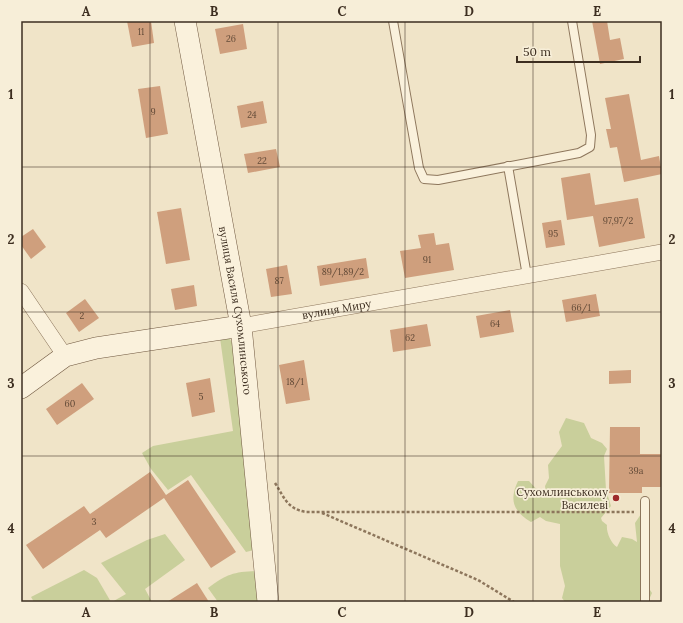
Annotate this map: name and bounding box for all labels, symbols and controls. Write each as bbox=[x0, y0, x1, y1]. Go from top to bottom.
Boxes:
text: A bbox=[82, 3, 91, 20]
text: B bbox=[210, 3, 219, 20]
text: C bbox=[338, 3, 347, 20]
text: D bbox=[464, 3, 474, 20]
text: E bbox=[593, 3, 601, 20]
house number: 11 bbox=[138, 26, 144, 37]
house number: 26 bbox=[226, 33, 236, 44]
scale bar bbox=[517, 38, 640, 64]
text: 50 m bbox=[523, 44, 551, 59]
text: 1 bbox=[8, 86, 14, 103]
text: 1 bbox=[669, 86, 675, 103]
house number: 9 bbox=[150, 106, 156, 117]
house number: 24 bbox=[247, 109, 257, 120]
house number: 22 bbox=[257, 155, 267, 166]
house number: 97,97/2 bbox=[603, 215, 633, 227]
street label: вулиця Василя Сухомлинського bbox=[216, 225, 255, 395]
house number: 95 bbox=[548, 228, 558, 239]
text: 2 bbox=[8, 231, 15, 248]
text: 2 bbox=[669, 231, 676, 248]
house number: 91 bbox=[423, 254, 431, 265]
house number: 89/1,89/2 bbox=[322, 266, 364, 278]
house number: 87 bbox=[274, 275, 284, 286]
street label: вулиця Миру bbox=[301, 296, 372, 322]
house number: 66/1 bbox=[571, 302, 591, 314]
house number: 2 bbox=[80, 310, 85, 321]
house number: 64 bbox=[490, 318, 500, 329]
house number: 62 bbox=[405, 332, 415, 343]
text: 3 bbox=[7, 375, 15, 392]
text: 3 bbox=[668, 375, 676, 392]
house number: 18/1 bbox=[286, 376, 304, 388]
house number: 5 bbox=[199, 391, 204, 402]
house number: 60 bbox=[65, 398, 76, 409]
house number: 39а bbox=[629, 465, 644, 476]
place label: Сухомлинському Василеві bbox=[516, 485, 608, 512]
marker: Сухомлинському Василеві bbox=[611, 493, 621, 503]
house number: 3 bbox=[91, 516, 97, 527]
text: 4 bbox=[7, 520, 15, 537]
text: 4 bbox=[668, 520, 676, 537]
text: A bbox=[82, 604, 91, 621]
text: B bbox=[210, 604, 219, 621]
text: C bbox=[338, 604, 347, 621]
text: D bbox=[464, 604, 474, 621]
text: E bbox=[593, 604, 601, 621]

